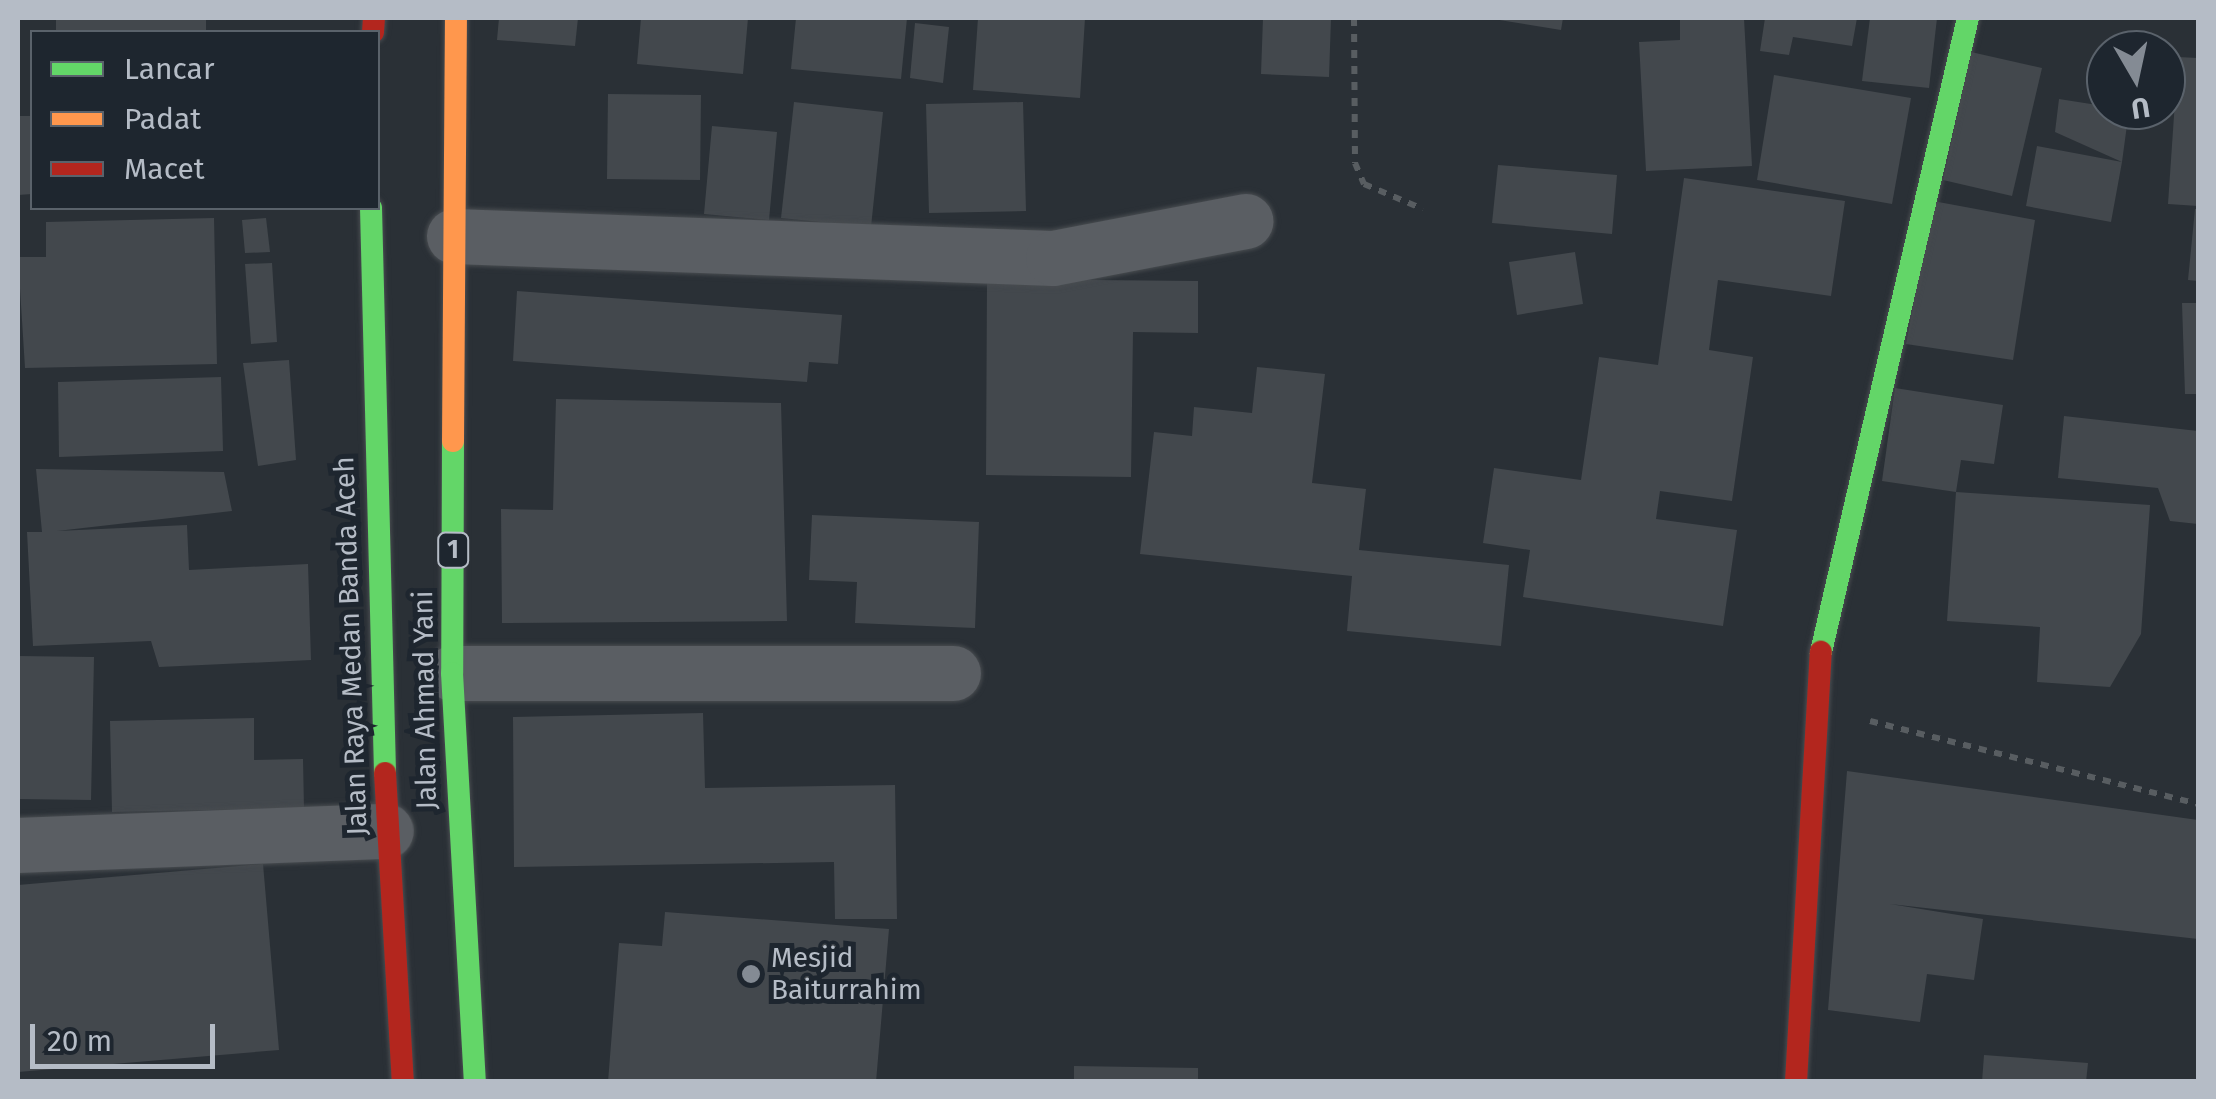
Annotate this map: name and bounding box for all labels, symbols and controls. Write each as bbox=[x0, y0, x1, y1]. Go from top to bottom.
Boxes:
legend bbox=[30, 30, 380, 210]
north arrow bbox=[2086, 30, 2186, 130]
text: Lancar bbox=[124, 51, 214, 87]
text: U bbox=[2129, 90, 2152, 126]
text: Padat bbox=[124, 101, 201, 137]
text: Macet bbox=[124, 151, 205, 187]
street label: Jalan Raya Medan Banda Aceh bbox=[328, 456, 374, 836]
road number: 1 bbox=[436, 530, 470, 570]
street label: Jalan Ahmad Yani bbox=[406, 590, 444, 810]
place label: Mesjid Baiturrahim bbox=[771, 941, 922, 1007]
marker: Mesjid Baiturrahim bbox=[740, 963, 762, 985]
scale bar bbox=[35, 1004, 220, 1066]
text: 20 m bbox=[47, 1023, 112, 1059]

